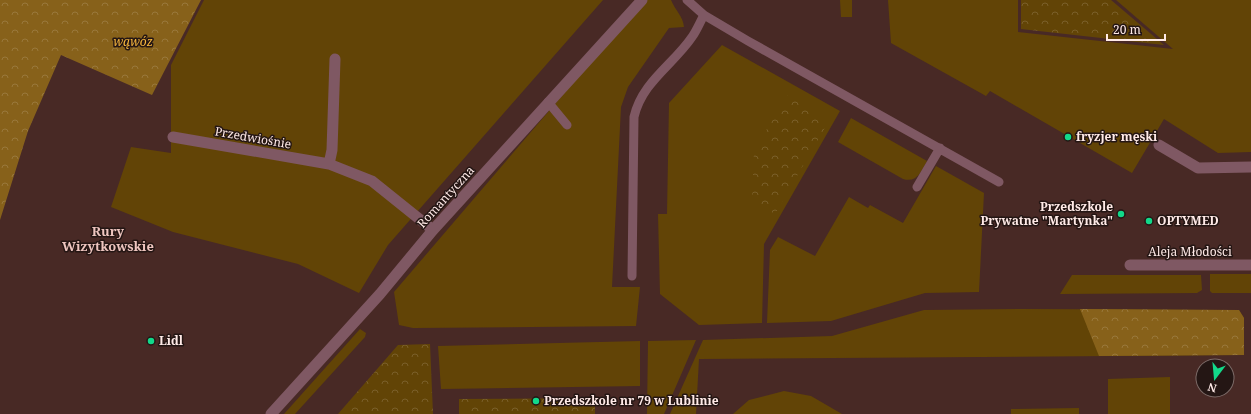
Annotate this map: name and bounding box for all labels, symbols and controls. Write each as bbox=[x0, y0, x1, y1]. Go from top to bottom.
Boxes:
scale bar bbox=[1107, 16, 1165, 42]
text: 20 m bbox=[1113, 21, 1141, 38]
park label: wąwóz bbox=[113, 33, 153, 50]
street label: Przedwiośnie bbox=[214, 122, 293, 153]
place label: fryzjer męski bbox=[1076, 128, 1158, 145]
marker: fryzjer męski bbox=[1063, 132, 1073, 142]
street label: Romantyczna bbox=[413, 162, 478, 231]
place label: Przedszkole Prywatne "Martynka" bbox=[981, 198, 1113, 229]
marker: Przedszkole Prywatne "Martynka" bbox=[1116, 209, 1126, 219]
place label: OPTYMED bbox=[1157, 212, 1219, 229]
marker: OPTYMED bbox=[1144, 216, 1154, 226]
district label: Rury Wizytkowskie bbox=[62, 222, 154, 255]
street label: Aleja Młodości bbox=[1148, 243, 1232, 260]
place label: Lidl bbox=[159, 332, 184, 349]
marker: Lidl bbox=[146, 336, 156, 346]
north arrow bbox=[1195, 358, 1235, 398]
text: N bbox=[1206, 380, 1218, 396]
place label: Przedszkole nr 79 w Lublinie bbox=[544, 392, 719, 409]
marker: Przedszkole nr 79 w Lublinie bbox=[531, 396, 541, 406]

